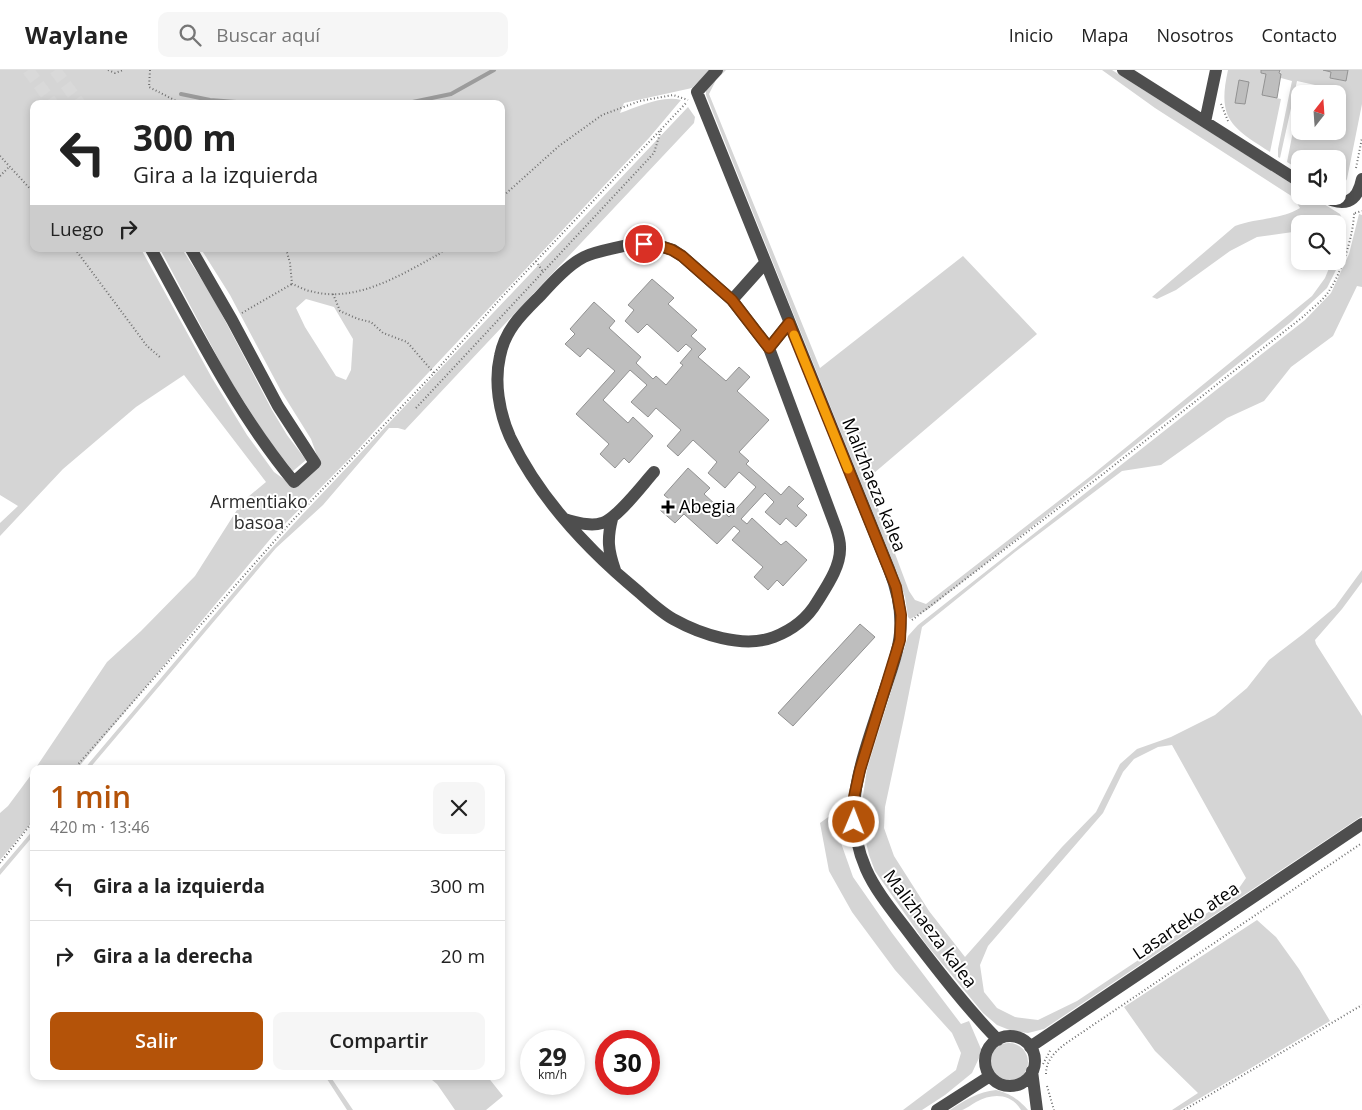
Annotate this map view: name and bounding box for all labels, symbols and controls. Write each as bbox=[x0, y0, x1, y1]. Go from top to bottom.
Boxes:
search box bbox=[158, 12, 508, 57]
text: Waylane bbox=[25, 18, 128, 51]
icon: search bbox=[176, 21, 204, 49]
text: Buscar aquí bbox=[216, 22, 320, 48]
text: Inicio bbox=[1009, 23, 1053, 47]
text: Mapa bbox=[1081, 23, 1129, 47]
text: Nosotros bbox=[1157, 23, 1234, 47]
text: Contacto bbox=[1262, 23, 1337, 47]
north arrow bbox=[1291, 85, 1346, 140]
map controls bbox=[1291, 85, 1346, 270]
text: 300 m bbox=[133, 114, 237, 161]
icon: left bbox=[50, 120, 115, 185]
button: sound bbox=[1291, 150, 1346, 205]
text: Gira a la izquierda bbox=[133, 159, 318, 189]
icon: right bbox=[114, 215, 142, 243]
button: search bbox=[1291, 215, 1346, 270]
text: Luego bbox=[50, 216, 104, 242]
pin bbox=[623, 223, 665, 265]
icon: arrive bbox=[630, 230, 658, 258]
street label: Malizhaeza kalea bbox=[837, 414, 913, 555]
park label: Armentiako basoa bbox=[210, 489, 308, 534]
place label: Abegia bbox=[679, 494, 736, 518]
marker: Abegia bbox=[661, 500, 675, 514]
text: 1 min bbox=[50, 776, 131, 817]
button: close bbox=[433, 782, 485, 834]
position arrow bbox=[827, 795, 879, 847]
text: 420 m · 13:46 bbox=[50, 816, 150, 838]
street label: Malizhaeza kalea bbox=[878, 864, 983, 992]
icon: left bbox=[50, 872, 78, 900]
text: Gira a la izquierda bbox=[93, 873, 265, 899]
text: 300 m bbox=[430, 873, 485, 899]
street label: Lasarteko atea bbox=[1128, 876, 1243, 965]
icon: right bbox=[50, 942, 78, 970]
text: Gira a la derecha bbox=[93, 943, 253, 969]
text: 20 m bbox=[441, 943, 485, 969]
button: Salir bbox=[50, 1012, 263, 1070]
button: Compartir bbox=[273, 1012, 485, 1070]
speed limit sign: 30 bbox=[595, 1030, 660, 1095]
text: 29 bbox=[538, 1039, 567, 1073]
text: km/h bbox=[538, 1066, 567, 1083]

